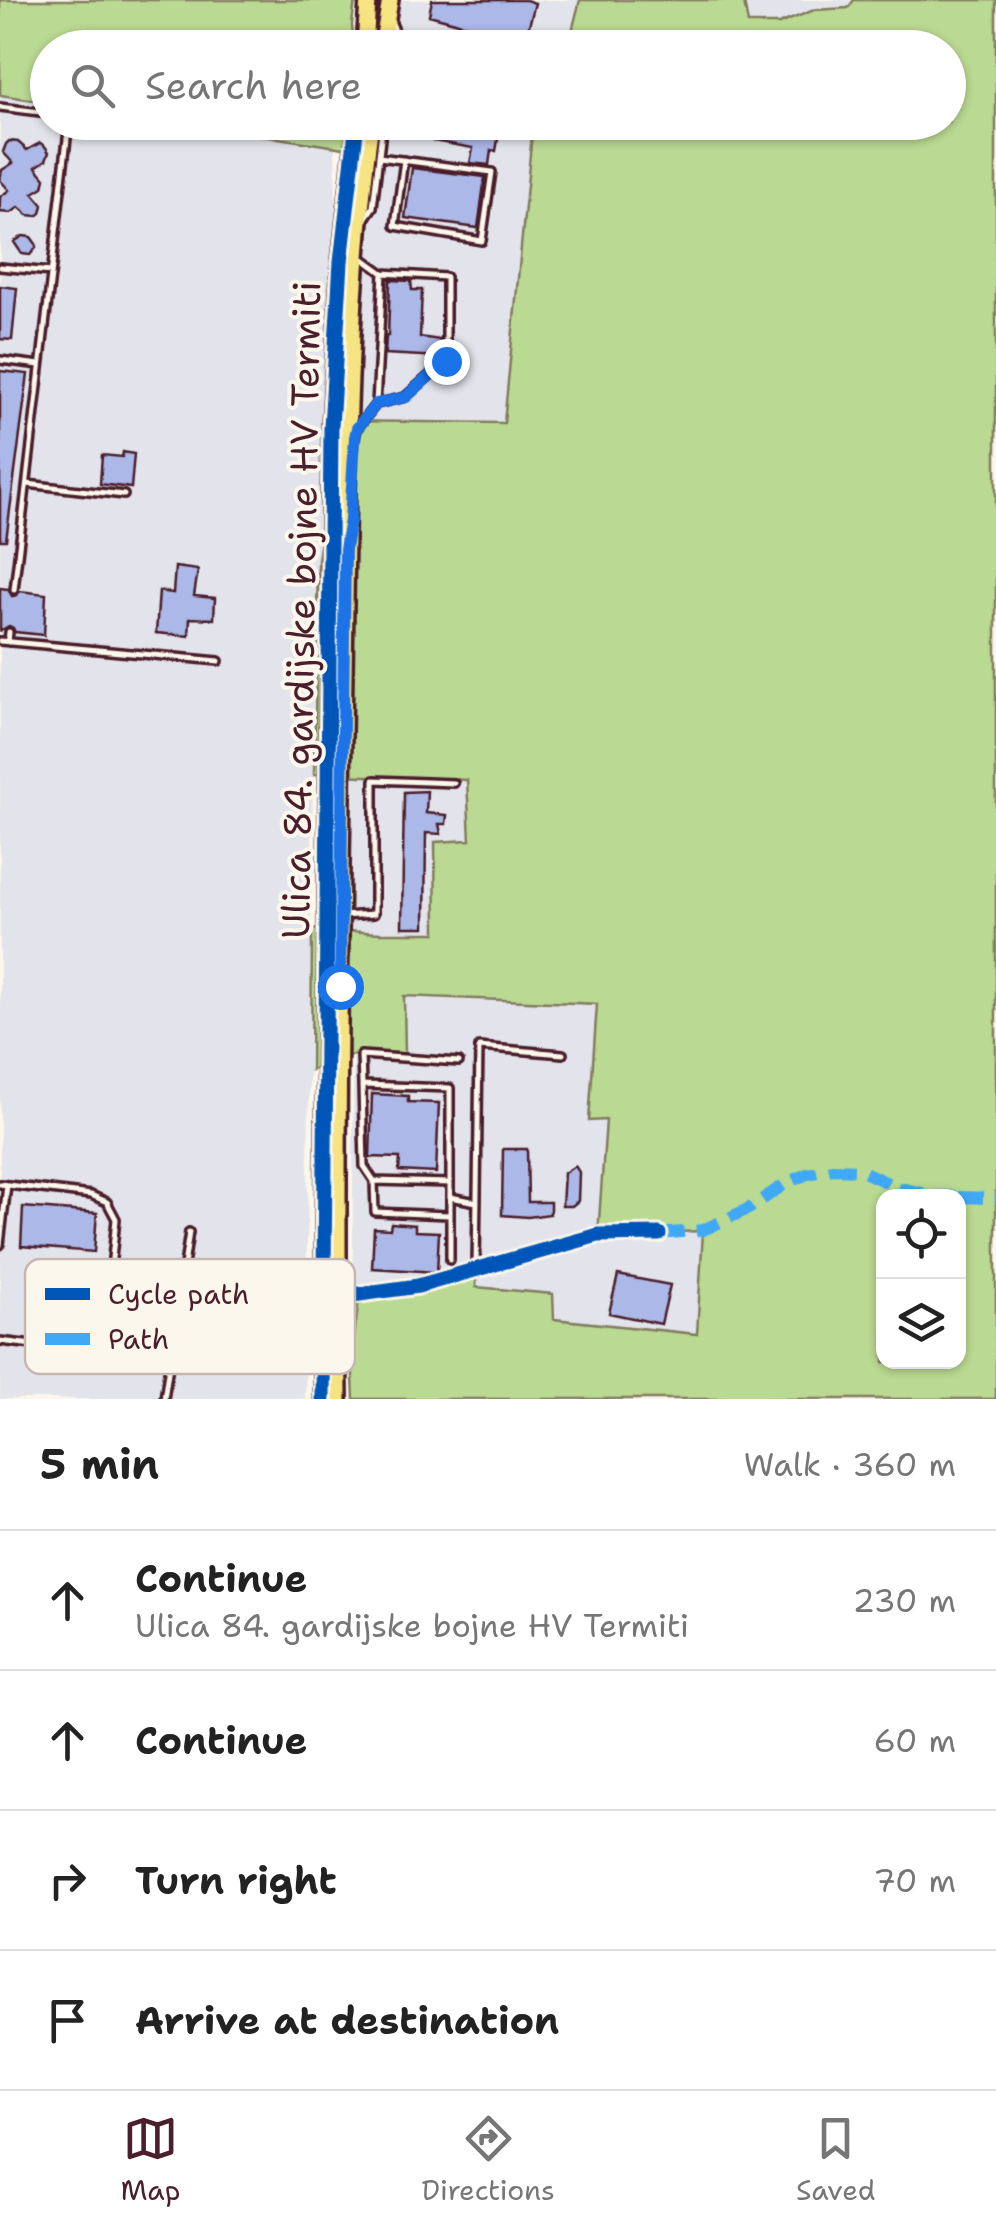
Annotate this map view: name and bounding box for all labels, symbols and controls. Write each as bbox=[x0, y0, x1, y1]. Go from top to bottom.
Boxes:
search box bbox=[30, 30, 966, 140]
icon: search bbox=[65, 58, 120, 113]
text: Search here bbox=[145, 60, 362, 111]
street label: Ulica 84. gardijske bojne HV Termiti bbox=[270, 281, 332, 939]
route end bbox=[424, 339, 470, 385]
route start bbox=[318, 964, 364, 1010]
map controls bbox=[876, 1189, 966, 1369]
button: locate bbox=[876, 1189, 966, 1279]
legend bbox=[25, 1259, 355, 1374]
text: Cycle path bbox=[108, 1275, 250, 1313]
button: layers bbox=[876, 1279, 966, 1369]
text: Path bbox=[108, 1320, 169, 1358]
text: 5 min bbox=[40, 1436, 159, 1492]
text: Walk · 360 m bbox=[744, 1443, 956, 1486]
text: Continue bbox=[135, 1553, 307, 1604]
icon: ahead bbox=[40, 1573, 95, 1628]
text: 230 m bbox=[853, 1579, 956, 1622]
text: Ulica 84. gardijske bojne HV Termiti bbox=[135, 1604, 689, 1647]
icon: ahead bbox=[40, 1713, 95, 1768]
text: Continue bbox=[135, 1715, 307, 1766]
text: 60 m bbox=[874, 1719, 956, 1762]
icon: right bbox=[40, 1853, 95, 1908]
text: Turn right bbox=[135, 1855, 337, 1906]
text: 70 m bbox=[873, 1859, 956, 1902]
icon: arrive bbox=[40, 1993, 95, 2048]
text: Arrive at destination bbox=[135, 1995, 559, 2046]
tab: Map bbox=[121, 2111, 180, 2209]
tab: Directions bbox=[421, 2111, 555, 2209]
tab: Saved bbox=[796, 2111, 875, 2209]

